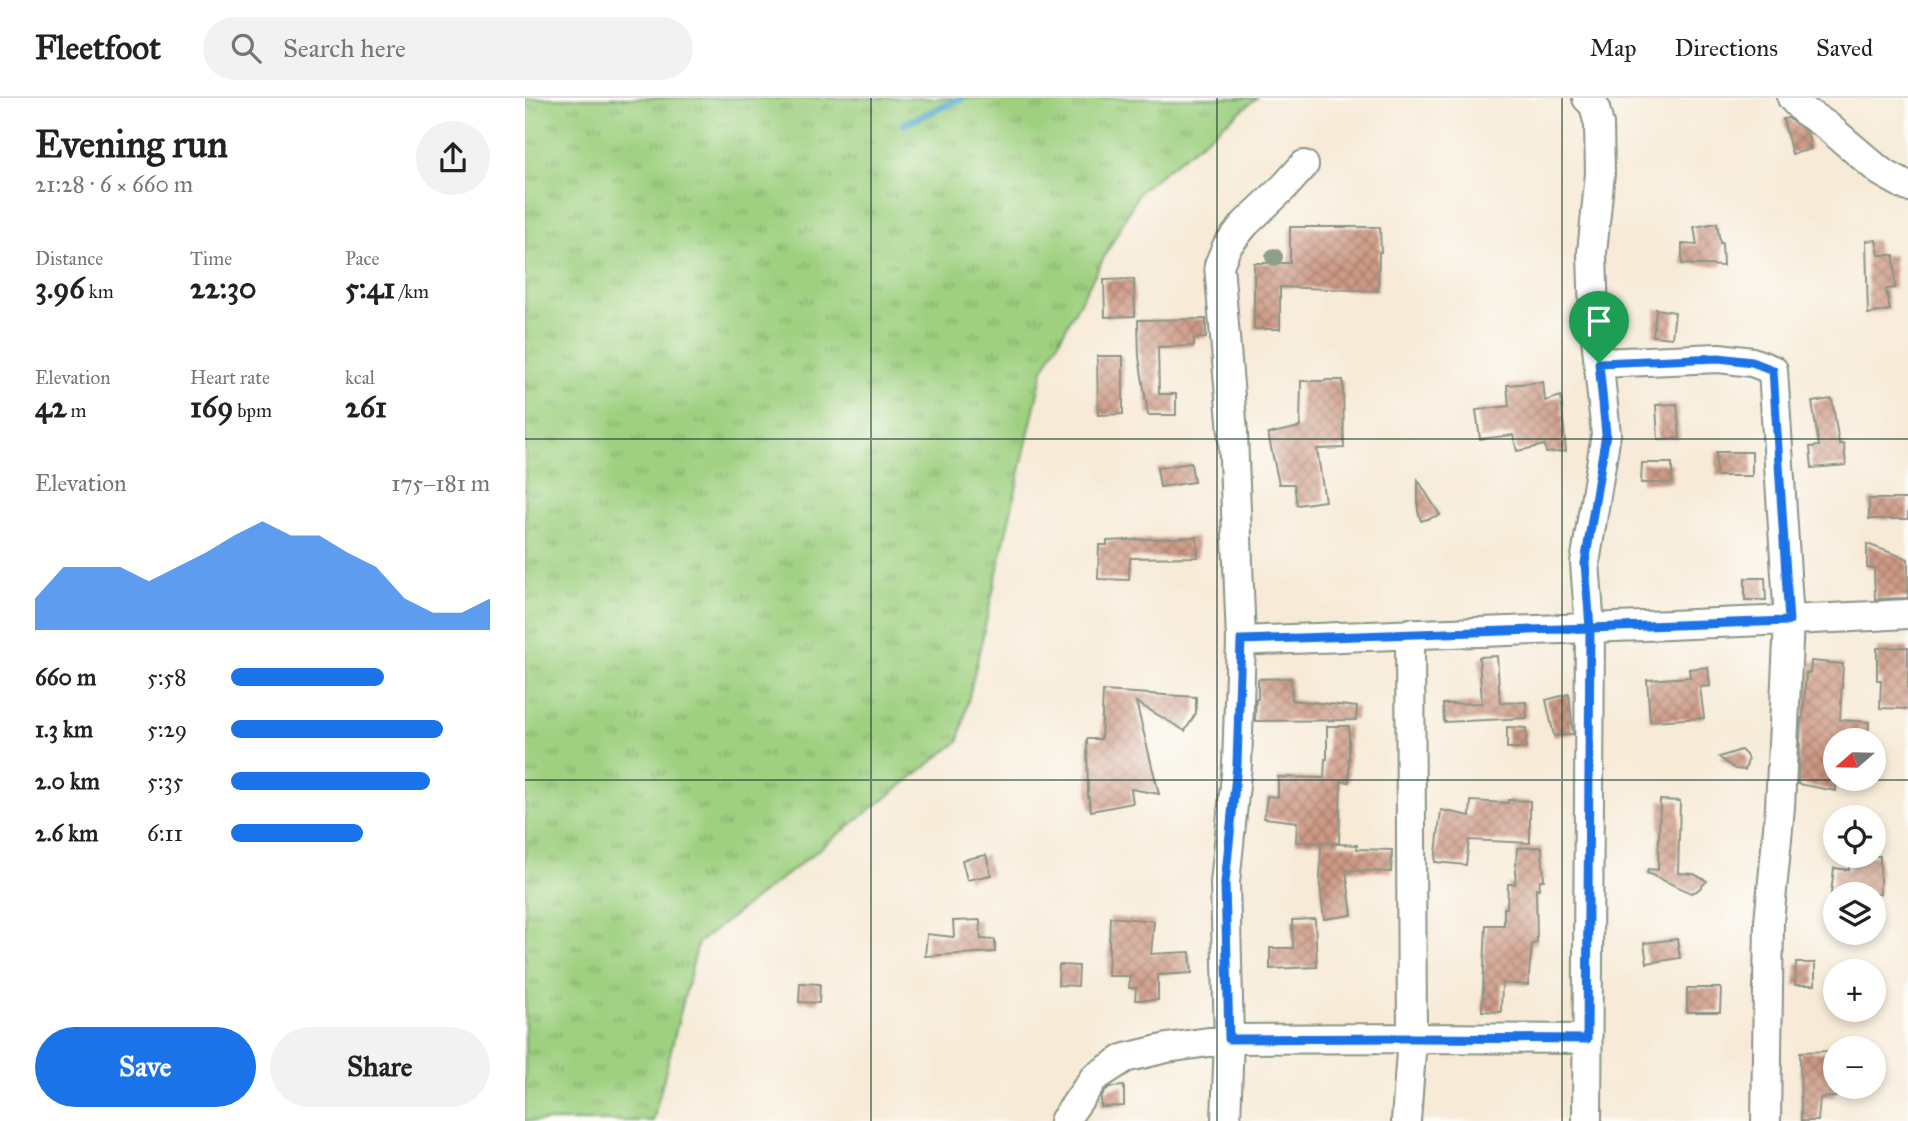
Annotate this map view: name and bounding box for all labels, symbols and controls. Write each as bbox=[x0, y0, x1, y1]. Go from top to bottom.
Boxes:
search box bbox=[203, 17, 693, 80]
text: Fleetfoot bbox=[35, 28, 161, 68]
icon: search bbox=[227, 29, 265, 67]
text: Search here bbox=[283, 32, 406, 64]
text: Map bbox=[1590, 33, 1637, 63]
text: Directions bbox=[1675, 33, 1778, 63]
text: Saved bbox=[1816, 33, 1873, 63]
text: Evening run bbox=[35, 121, 228, 167]
button: share bbox=[416, 121, 490, 195]
text: 21:28 · 6 × 660 m bbox=[35, 170, 193, 198]
text: Distance bbox=[35, 247, 103, 270]
text: Time bbox=[190, 247, 232, 270]
text: Pace bbox=[345, 247, 379, 270]
text: 3.96 bbox=[35, 270, 85, 306]
text: 22:30 bbox=[190, 270, 257, 306]
text: 5:41 bbox=[345, 270, 395, 306]
text: km bbox=[85, 280, 114, 303]
text: /km bbox=[395, 280, 429, 303]
pin bbox=[1569, 291, 1629, 363]
icon: arrive bbox=[1580, 302, 1618, 340]
text: Elevation bbox=[35, 366, 110, 389]
text: Heart rate bbox=[190, 366, 270, 389]
text: kcal bbox=[345, 366, 375, 389]
text: 42 bbox=[35, 389, 67, 425]
text: 169 bbox=[190, 389, 233, 425]
text: 261 bbox=[345, 389, 387, 425]
text: m bbox=[67, 399, 87, 422]
text: bpm bbox=[233, 399, 272, 422]
text: Elevation bbox=[35, 469, 126, 497]
text: 175–181 m bbox=[391, 469, 490, 497]
text: 660 m bbox=[35, 663, 96, 691]
text: 5:58 bbox=[147, 663, 186, 691]
text: 1.3 km bbox=[35, 715, 93, 743]
text: 5:29 bbox=[147, 715, 187, 743]
north arrow bbox=[1823, 728, 1887, 791]
map controls bbox=[1823, 728, 1886, 1099]
text: 2.0 km bbox=[35, 767, 100, 795]
text: 5:35 bbox=[147, 767, 183, 795]
button: locate bbox=[1823, 805, 1886, 868]
text: 2.6 km bbox=[35, 819, 98, 847]
text: 6:11 bbox=[147, 819, 183, 847]
button: layers bbox=[1823, 882, 1886, 945]
button: + bbox=[1823, 959, 1886, 1022]
button: Save bbox=[35, 1027, 256, 1107]
button: Share bbox=[270, 1027, 490, 1107]
button: − bbox=[1823, 1036, 1886, 1099]

